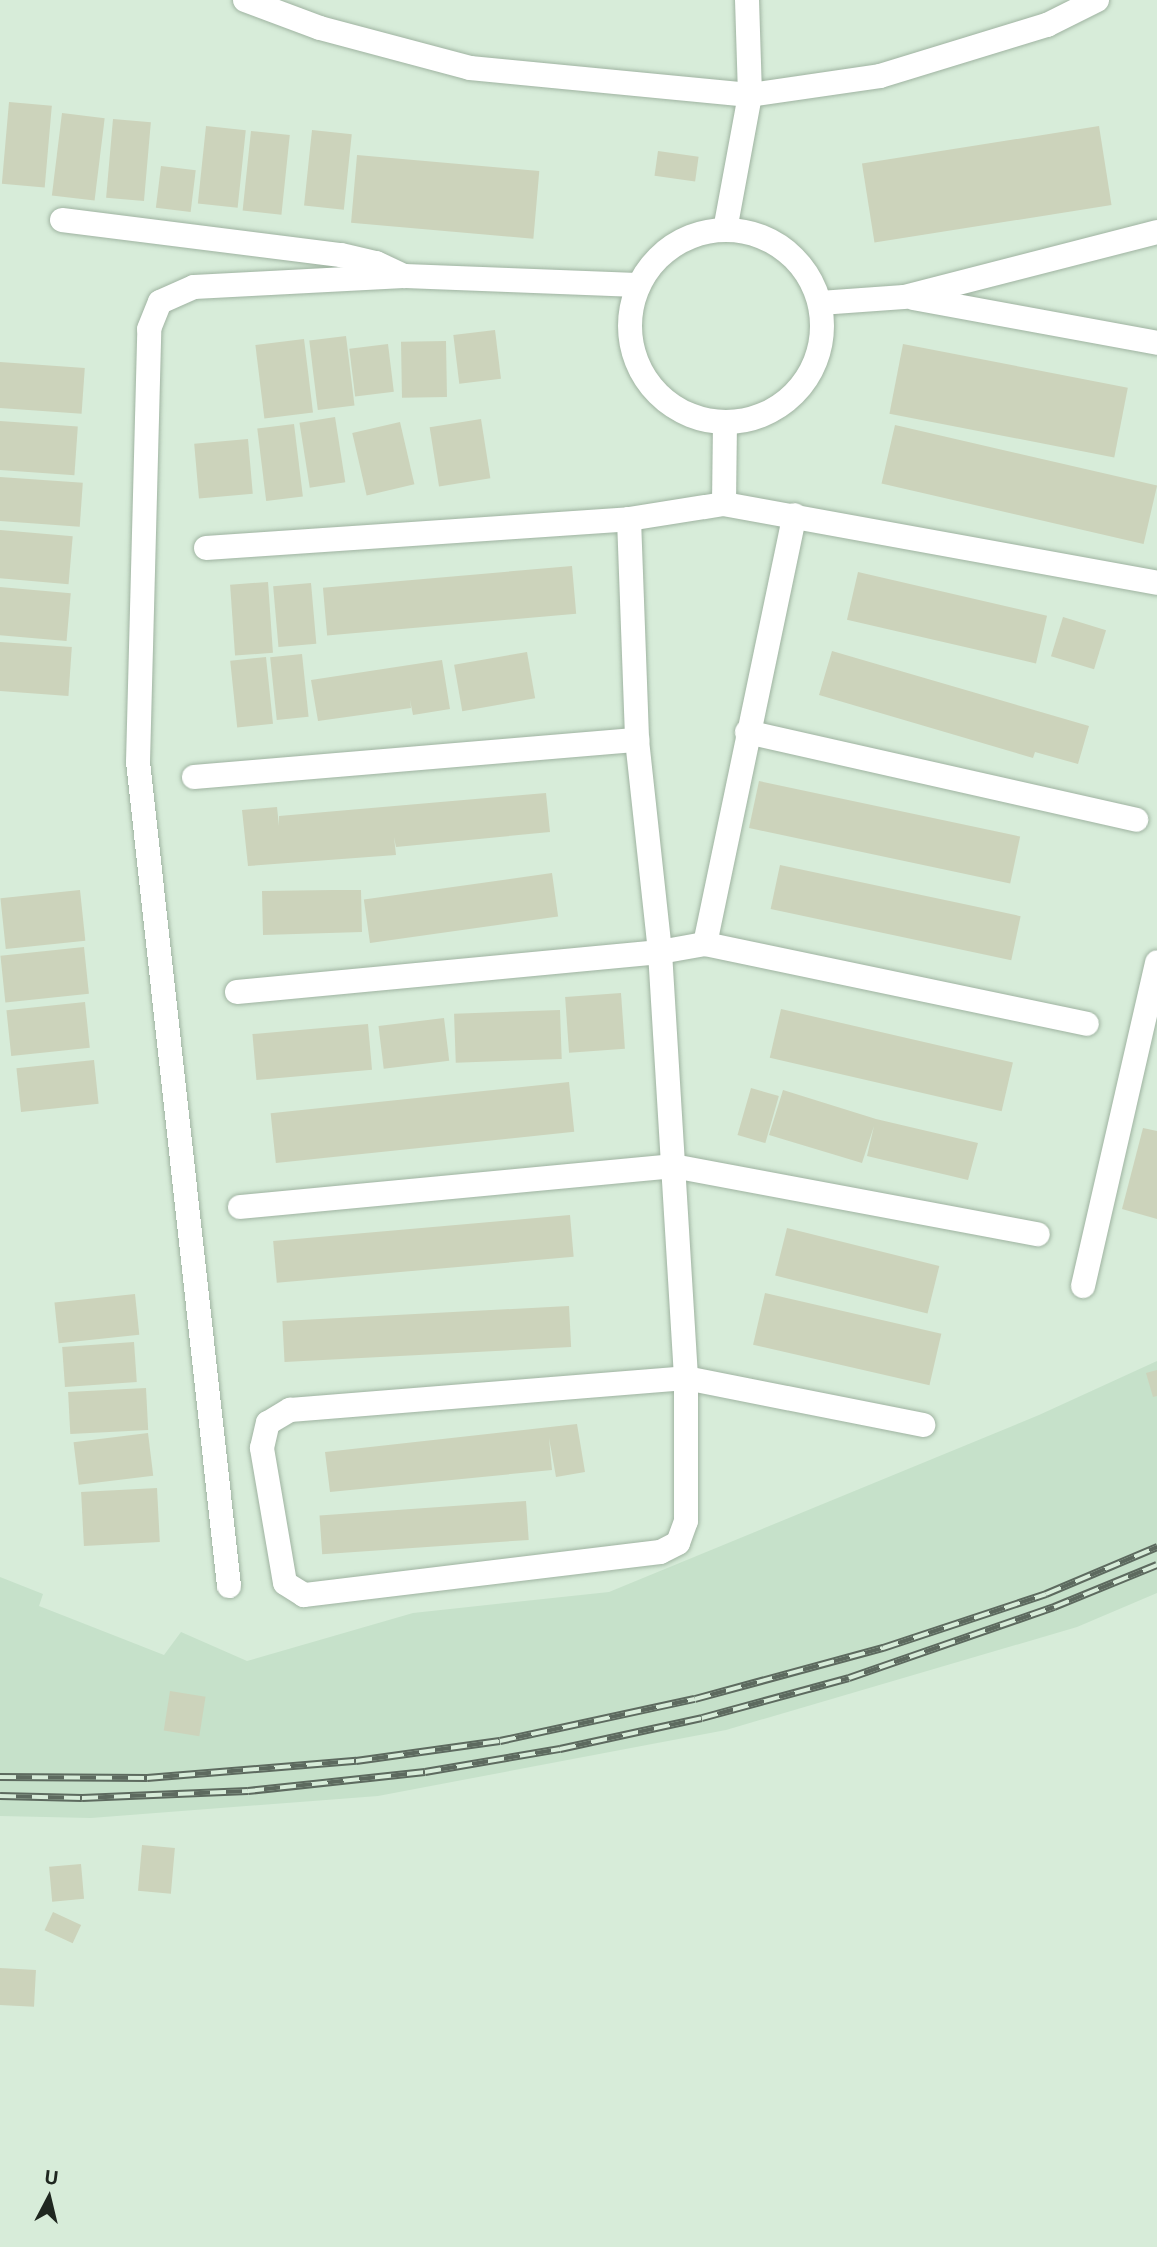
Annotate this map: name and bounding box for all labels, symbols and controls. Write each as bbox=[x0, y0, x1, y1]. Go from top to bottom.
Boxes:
north arrow bbox=[14, 2163, 84, 2233]
text: U bbox=[43, 2163, 60, 2191]

